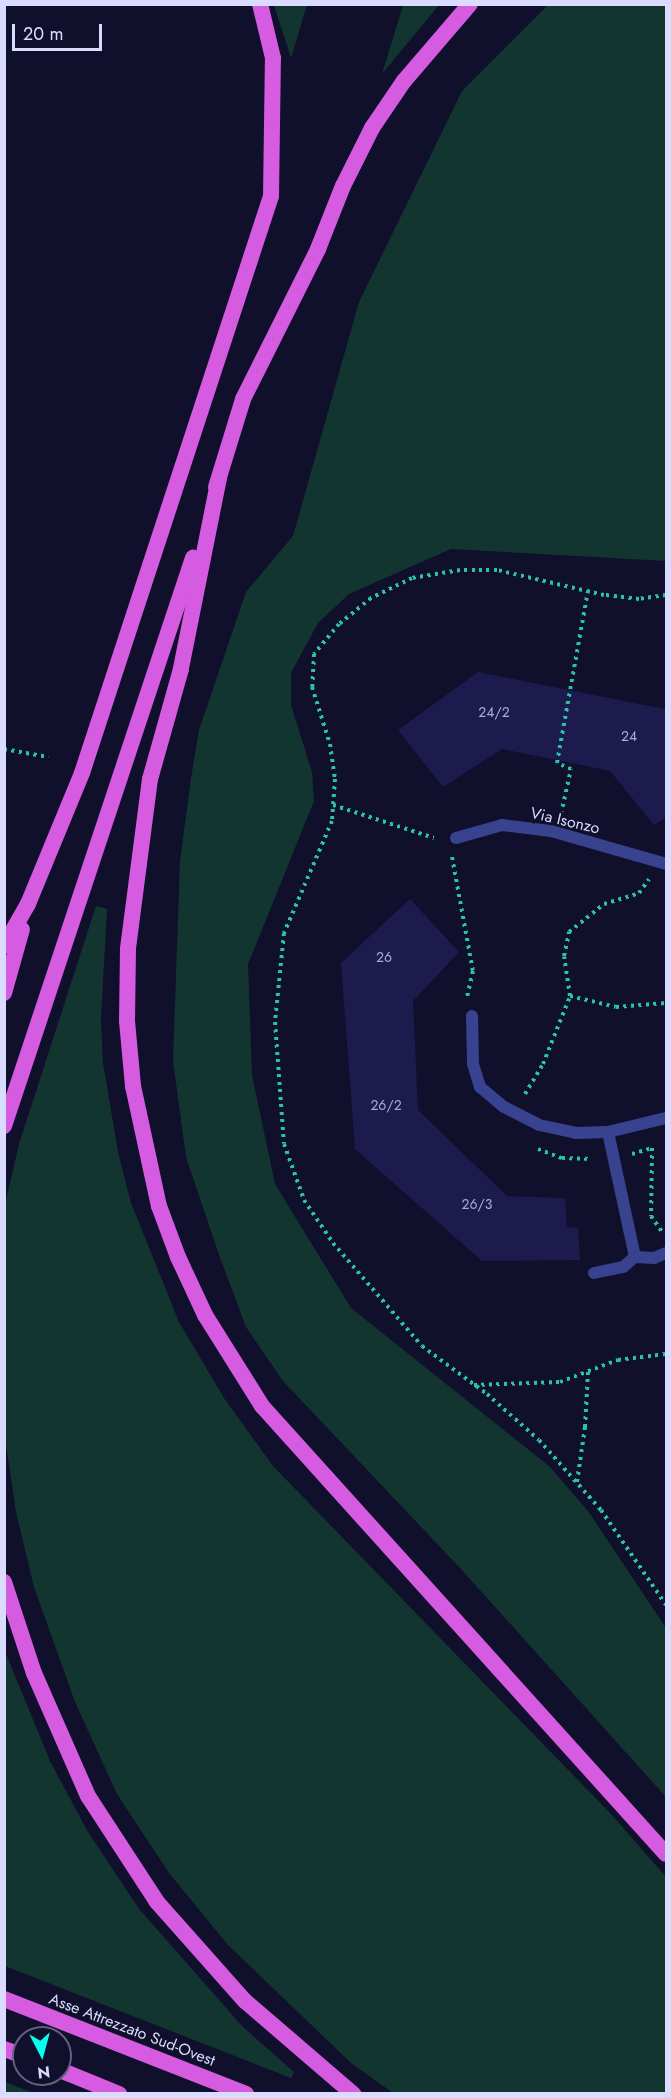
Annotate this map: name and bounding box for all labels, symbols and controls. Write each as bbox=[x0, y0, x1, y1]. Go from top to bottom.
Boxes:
scale bar bbox=[15, 12, 105, 50]
text: 20 m bbox=[23, 21, 63, 47]
house number: 24/2 bbox=[478, 704, 510, 720]
house number: 24 bbox=[621, 728, 637, 744]
street label: Via Isonzo bbox=[528, 804, 602, 838]
house number: 26 bbox=[376, 949, 392, 965]
house number: 26/2 bbox=[370, 1097, 402, 1113]
house number: 26/3 bbox=[462, 1196, 492, 1212]
street label: Asse Attrezzato Sud-Ovest bbox=[46, 1989, 218, 2071]
north arrow bbox=[12, 2026, 72, 2086]
text: N bbox=[36, 2060, 51, 2085]

